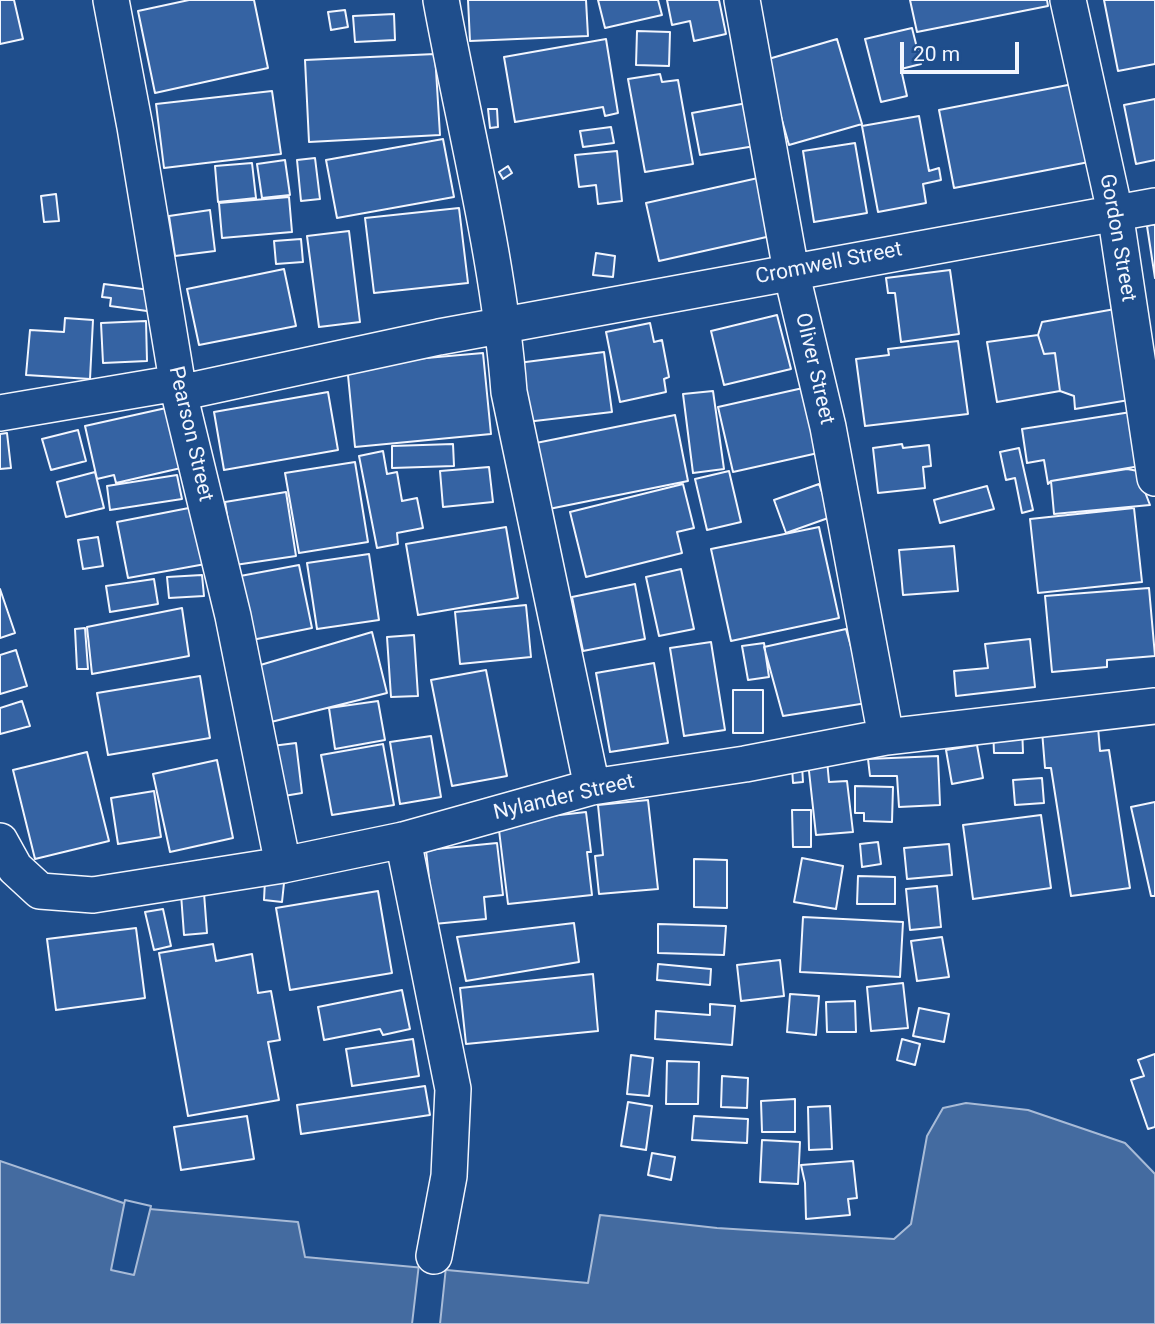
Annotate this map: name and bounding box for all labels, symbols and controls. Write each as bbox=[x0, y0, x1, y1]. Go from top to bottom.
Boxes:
scale bar bbox=[903, 28, 1022, 72]
text: 20 m bbox=[913, 42, 960, 66]
street label: Gordon Street bbox=[1093, 172, 1141, 304]
street label: Cromwell Street bbox=[754, 237, 904, 291]
street label: Oliver Street bbox=[789, 311, 839, 427]
street label: Pearson Street bbox=[162, 364, 218, 504]
street label: Nylander Street bbox=[491, 770, 637, 826]

